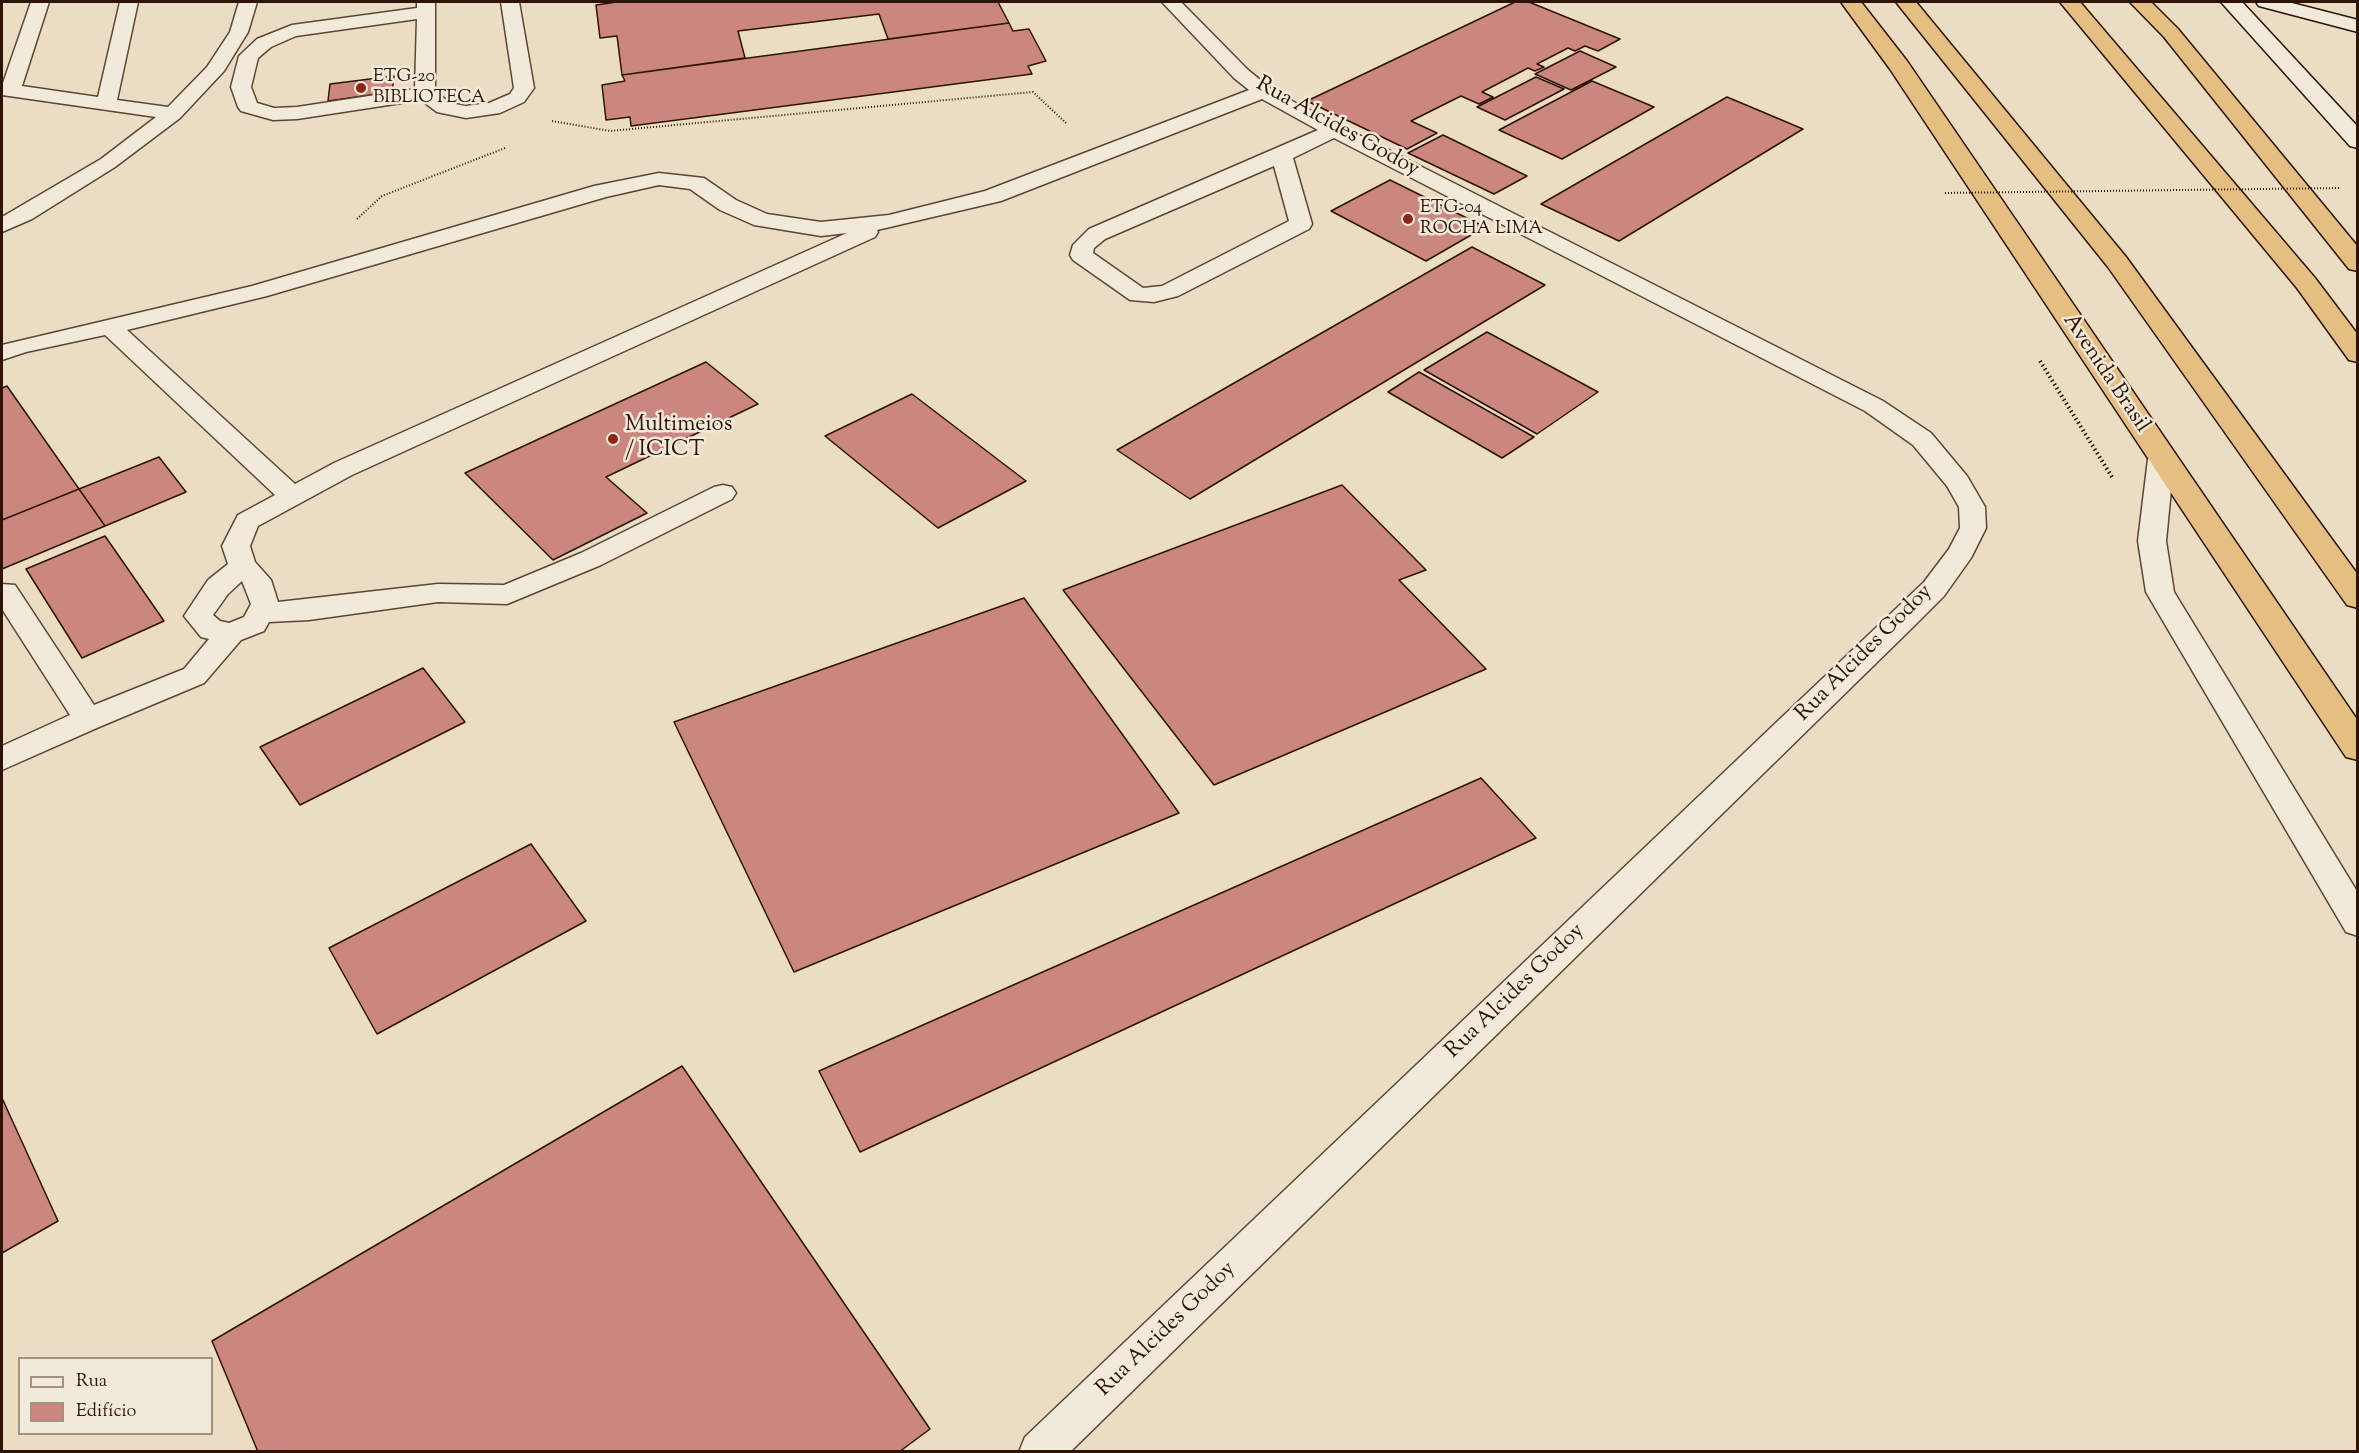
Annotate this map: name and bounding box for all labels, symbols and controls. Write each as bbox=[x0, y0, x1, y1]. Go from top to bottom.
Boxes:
place label: ETG-20 BIBLIOTECA bbox=[373, 67, 486, 110]
street label: Rua Alcides Godoy bbox=[1251, 72, 1423, 184]
marker: ETG-20 BIBLIOTECA bbox=[354, 81, 368, 95]
place label: ETG-04 ROCHA LIMA bbox=[1420, 198, 1543, 240]
marker: ETG-04 ROCHA LIMA bbox=[1401, 212, 1415, 226]
street label: Avenida Brasil bbox=[2056, 310, 2154, 438]
place label: Multimeios / ICICT bbox=[625, 413, 732, 464]
marker: Multimeios / ICICT bbox=[606, 432, 620, 446]
street label: Rua Alcides Godoy bbox=[1791, 580, 1939, 728]
street label: Rua Alcides Godoy bbox=[1441, 919, 1591, 1065]
street label: Rua Alcides Godoy bbox=[1092, 1257, 1242, 1403]
legend bbox=[18, 1357, 213, 1435]
text: Rua bbox=[76, 1369, 107, 1395]
text: Edifício bbox=[76, 1399, 136, 1425]

